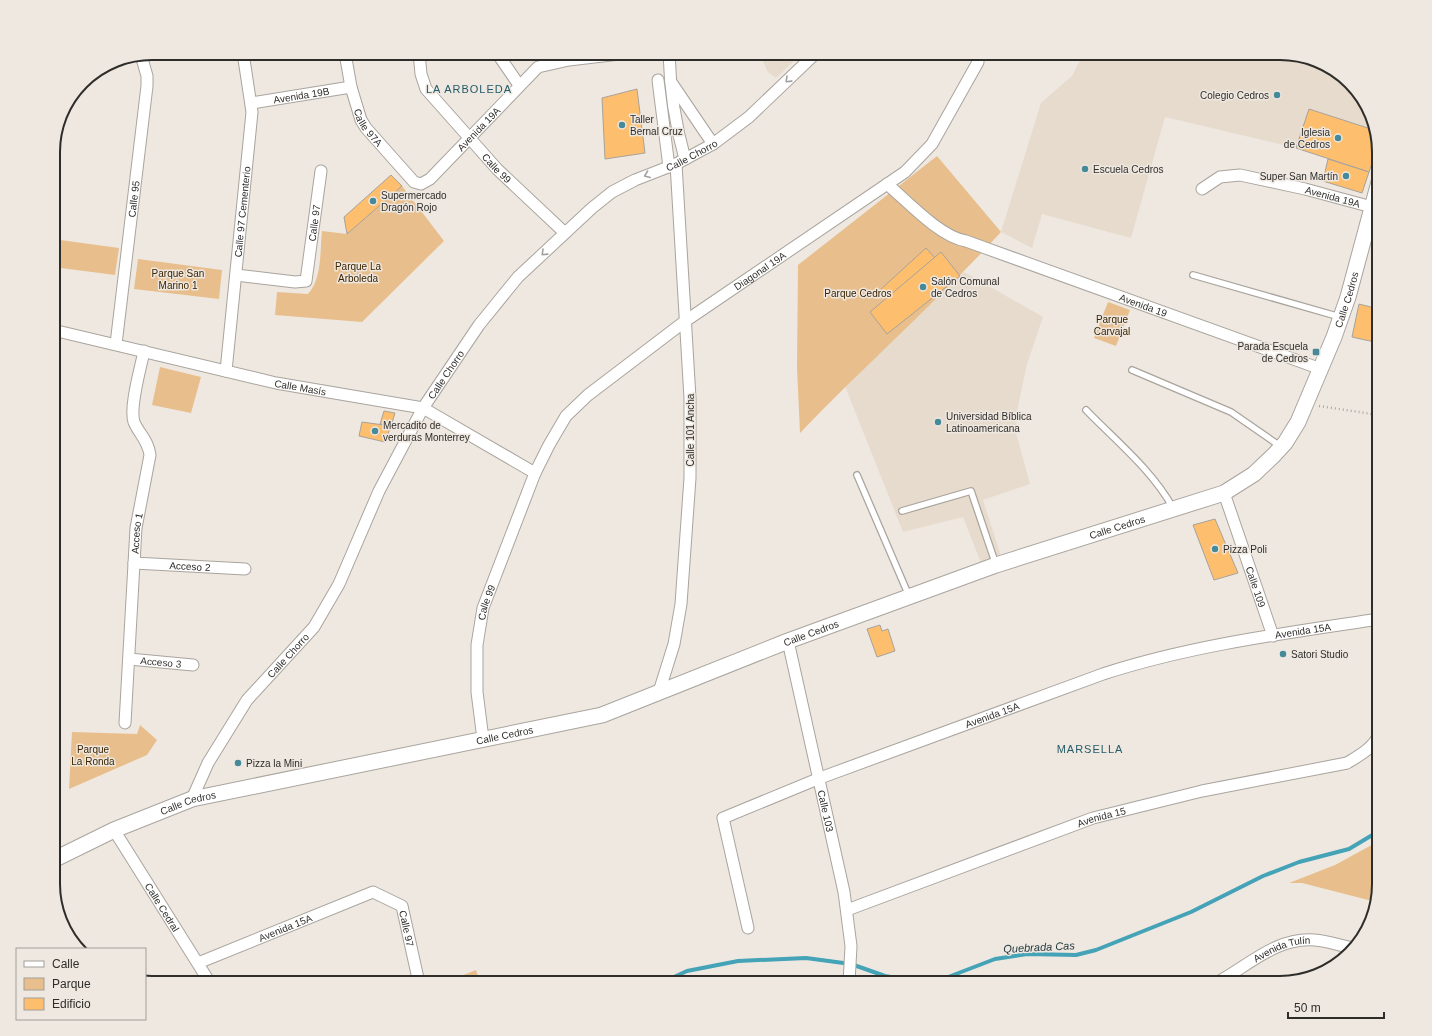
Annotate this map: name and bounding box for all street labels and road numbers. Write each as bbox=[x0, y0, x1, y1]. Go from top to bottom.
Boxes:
street label: Avenida 19B bbox=[273, 85, 330, 105]
street label: Avenida 19A bbox=[455, 104, 502, 153]
street label: Calle 97A bbox=[352, 107, 385, 149]
street label: Calle Chorro bbox=[664, 137, 720, 173]
street label: Calle 99 bbox=[480, 151, 514, 185]
street label: Calle 97 Cementerio bbox=[232, 165, 252, 258]
street label: Calle 95 bbox=[126, 180, 141, 218]
street label: Avenida 19A bbox=[1304, 184, 1362, 209]
street label: Calle 97 bbox=[306, 204, 322, 242]
street label: Diagonal 19A bbox=[732, 249, 788, 292]
street label: Calle Cedros bbox=[1332, 270, 1360, 329]
street label: Avenida 19 bbox=[1118, 291, 1169, 319]
street label: Calle Chorro bbox=[425, 348, 466, 401]
street label: Calle Masís bbox=[274, 377, 327, 397]
street label: Calle 101 Ancha bbox=[685, 393, 696, 466]
street label: Acceso 1 bbox=[129, 512, 144, 554]
street label: Calle Cedros bbox=[1088, 513, 1146, 541]
street label: Acceso 2 bbox=[169, 559, 211, 573]
street label: Calle 109 bbox=[1244, 565, 1268, 609]
street label: Calle 99 bbox=[476, 583, 497, 621]
street label: Calle Cedros bbox=[782, 618, 840, 648]
street label: Avenida 15A bbox=[1274, 621, 1332, 640]
street label: Calle Chorro bbox=[265, 631, 311, 680]
street label: Acceso 3 bbox=[140, 655, 182, 669]
street label: Avenida 15A bbox=[964, 700, 1021, 730]
street label: Calle Cedros bbox=[475, 724, 534, 746]
street label: Calle Cedros bbox=[159, 789, 217, 817]
street label: Calle 103 bbox=[816, 789, 836, 833]
street label: Avenida 15 bbox=[1076, 805, 1127, 829]
street label: Calle Cedral bbox=[143, 881, 182, 933]
street label: Calle 97 bbox=[398, 909, 416, 948]
street label: Avenida 15A bbox=[257, 912, 314, 943]
street label: Avenida Tulín bbox=[1251, 934, 1310, 964]

